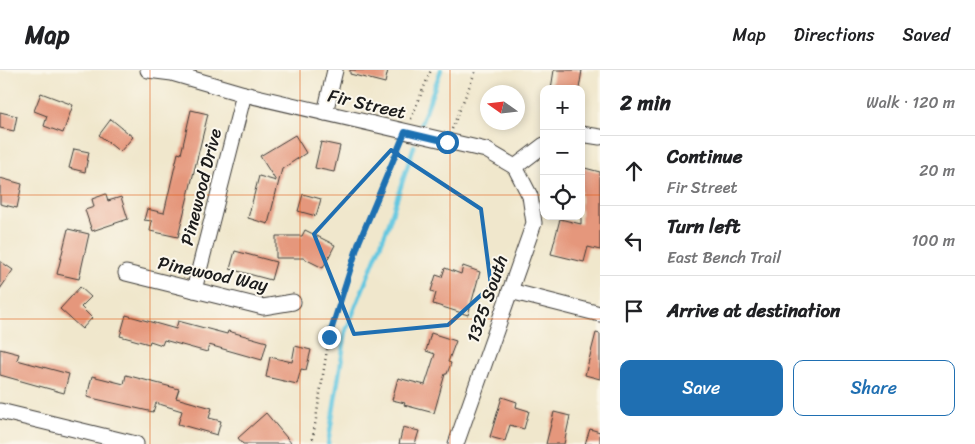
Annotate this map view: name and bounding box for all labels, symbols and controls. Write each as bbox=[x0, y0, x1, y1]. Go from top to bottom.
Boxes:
text: Map bbox=[25, 14, 69, 56]
text: Map bbox=[733, 19, 766, 51]
text: Directions bbox=[794, 19, 875, 51]
text: Saved bbox=[903, 19, 950, 51]
street label: Fir Street bbox=[325, 80, 409, 129]
text: 2 min bbox=[620, 84, 671, 122]
north arrow bbox=[480, 85, 525, 130]
map controls bbox=[540, 85, 585, 220]
button: + bbox=[540, 85, 585, 130]
text: Walk · 120 m bbox=[866, 88, 955, 117]
street label: Pinewood Drive bbox=[171, 125, 231, 249]
button: − bbox=[540, 130, 585, 175]
route start bbox=[436, 131, 459, 154]
text: Continue bbox=[667, 140, 743, 173]
text: 20 m bbox=[919, 156, 955, 185]
icon: ahead bbox=[620, 157, 648, 185]
text: Fir Street bbox=[667, 173, 737, 202]
button: locate bbox=[540, 175, 585, 220]
text: Turn left bbox=[667, 210, 740, 243]
text: 100 m bbox=[911, 226, 955, 255]
icon: left bbox=[620, 227, 648, 255]
text: East Bench Trail bbox=[667, 243, 781, 272]
street label: Pinewood Way bbox=[155, 247, 272, 301]
street label: 1325 South bbox=[457, 251, 517, 347]
text: Arrive at destination bbox=[667, 294, 840, 327]
icon: arrive bbox=[620, 297, 648, 325]
route end bbox=[318, 326, 341, 349]
button: Save bbox=[620, 360, 783, 416]
button: Share bbox=[793, 360, 955, 416]

